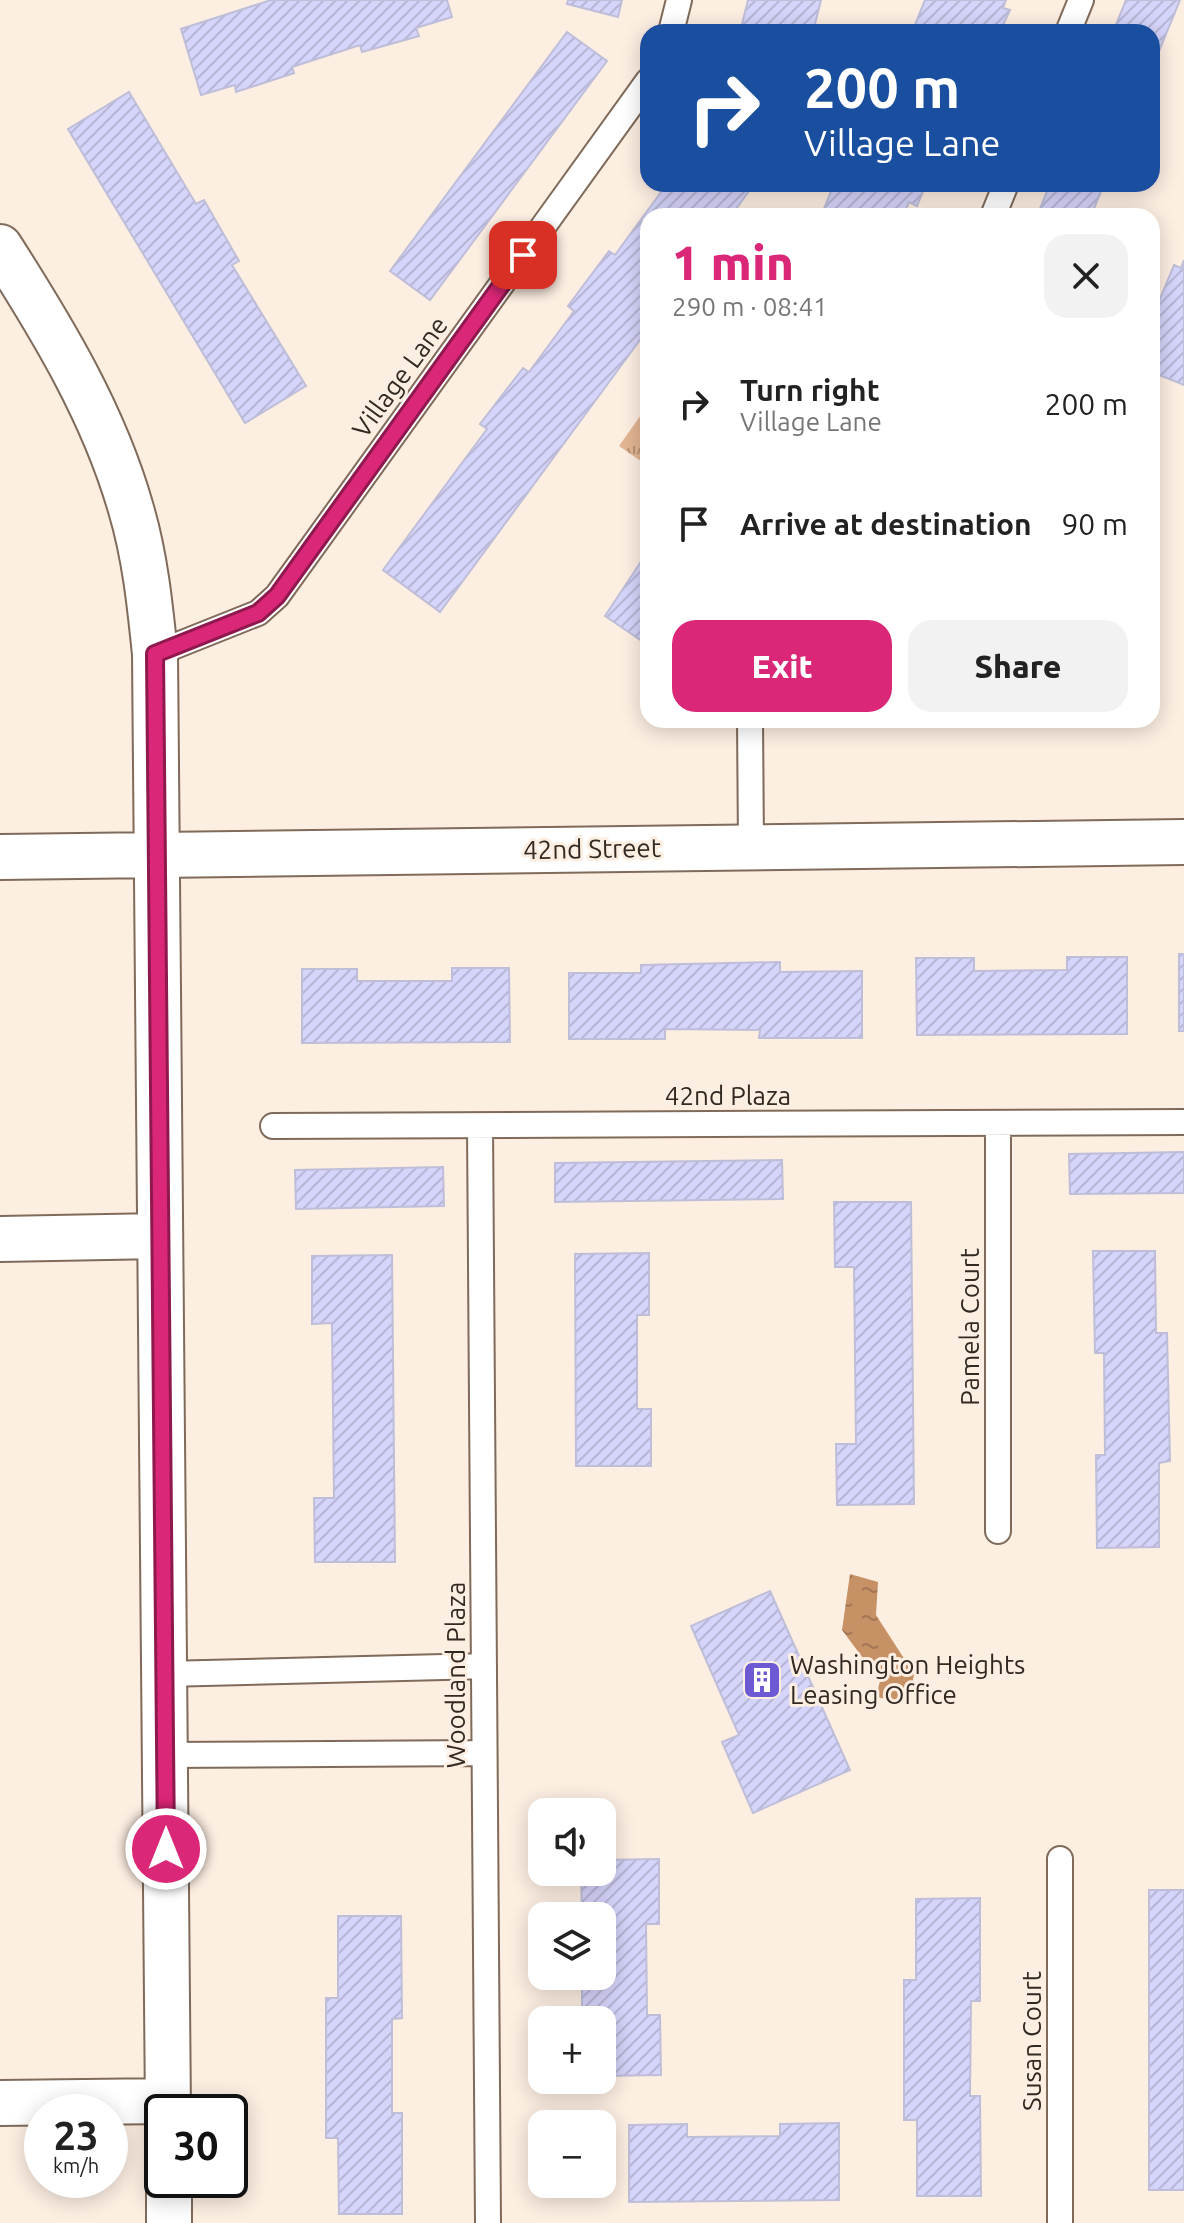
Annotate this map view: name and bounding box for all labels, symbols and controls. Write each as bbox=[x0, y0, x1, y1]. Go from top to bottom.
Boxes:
icon: right bbox=[672, 56, 776, 160]
text: 200 m bbox=[804, 56, 960, 119]
text: Village Lane bbox=[804, 122, 1000, 163]
pin bbox=[489, 221, 557, 289]
icon: arrive bbox=[501, 233, 545, 277]
button: close bbox=[1044, 234, 1128, 318]
text: 1 min bbox=[672, 235, 794, 289]
text: 290 m · 08:41 bbox=[672, 292, 828, 321]
street label: Village Lane bbox=[346, 311, 453, 443]
text: Turn right bbox=[740, 373, 880, 407]
icon: right bbox=[672, 382, 716, 426]
text: 200 m bbox=[1044, 387, 1128, 421]
text: Village Lane bbox=[740, 407, 882, 436]
icon: arrive bbox=[672, 502, 716, 546]
text: Arrive at destination bbox=[740, 507, 1032, 541]
text: 90 m bbox=[1061, 507, 1128, 541]
button: Exit bbox=[672, 620, 892, 712]
button: Share bbox=[908, 620, 1128, 712]
street label: 42nd Street bbox=[523, 833, 661, 864]
street label: 42nd Plaza bbox=[665, 1081, 791, 1110]
street label: Pamela Court bbox=[955, 1248, 984, 1406]
street label: Woodland Plaza bbox=[441, 1582, 470, 1768]
place label: Washington Heights Leasing Office bbox=[790, 1650, 1025, 1709]
building icon: Washington Heights Leasing Office bbox=[741, 1659, 783, 1701]
map controls bbox=[528, 1798, 616, 2198]
button: sound bbox=[528, 1798, 616, 1886]
position arrow bbox=[124, 1807, 208, 1891]
button: layers bbox=[528, 1902, 616, 1990]
street label: Susan Court bbox=[1017, 1971, 1046, 2111]
button: + bbox=[528, 2006, 616, 2094]
speed limit sign: 30 bbox=[144, 2094, 248, 2198]
button: − bbox=[528, 2110, 616, 2198]
text: 23 bbox=[53, 2113, 99, 2158]
text: km/h bbox=[53, 2154, 99, 2177]

